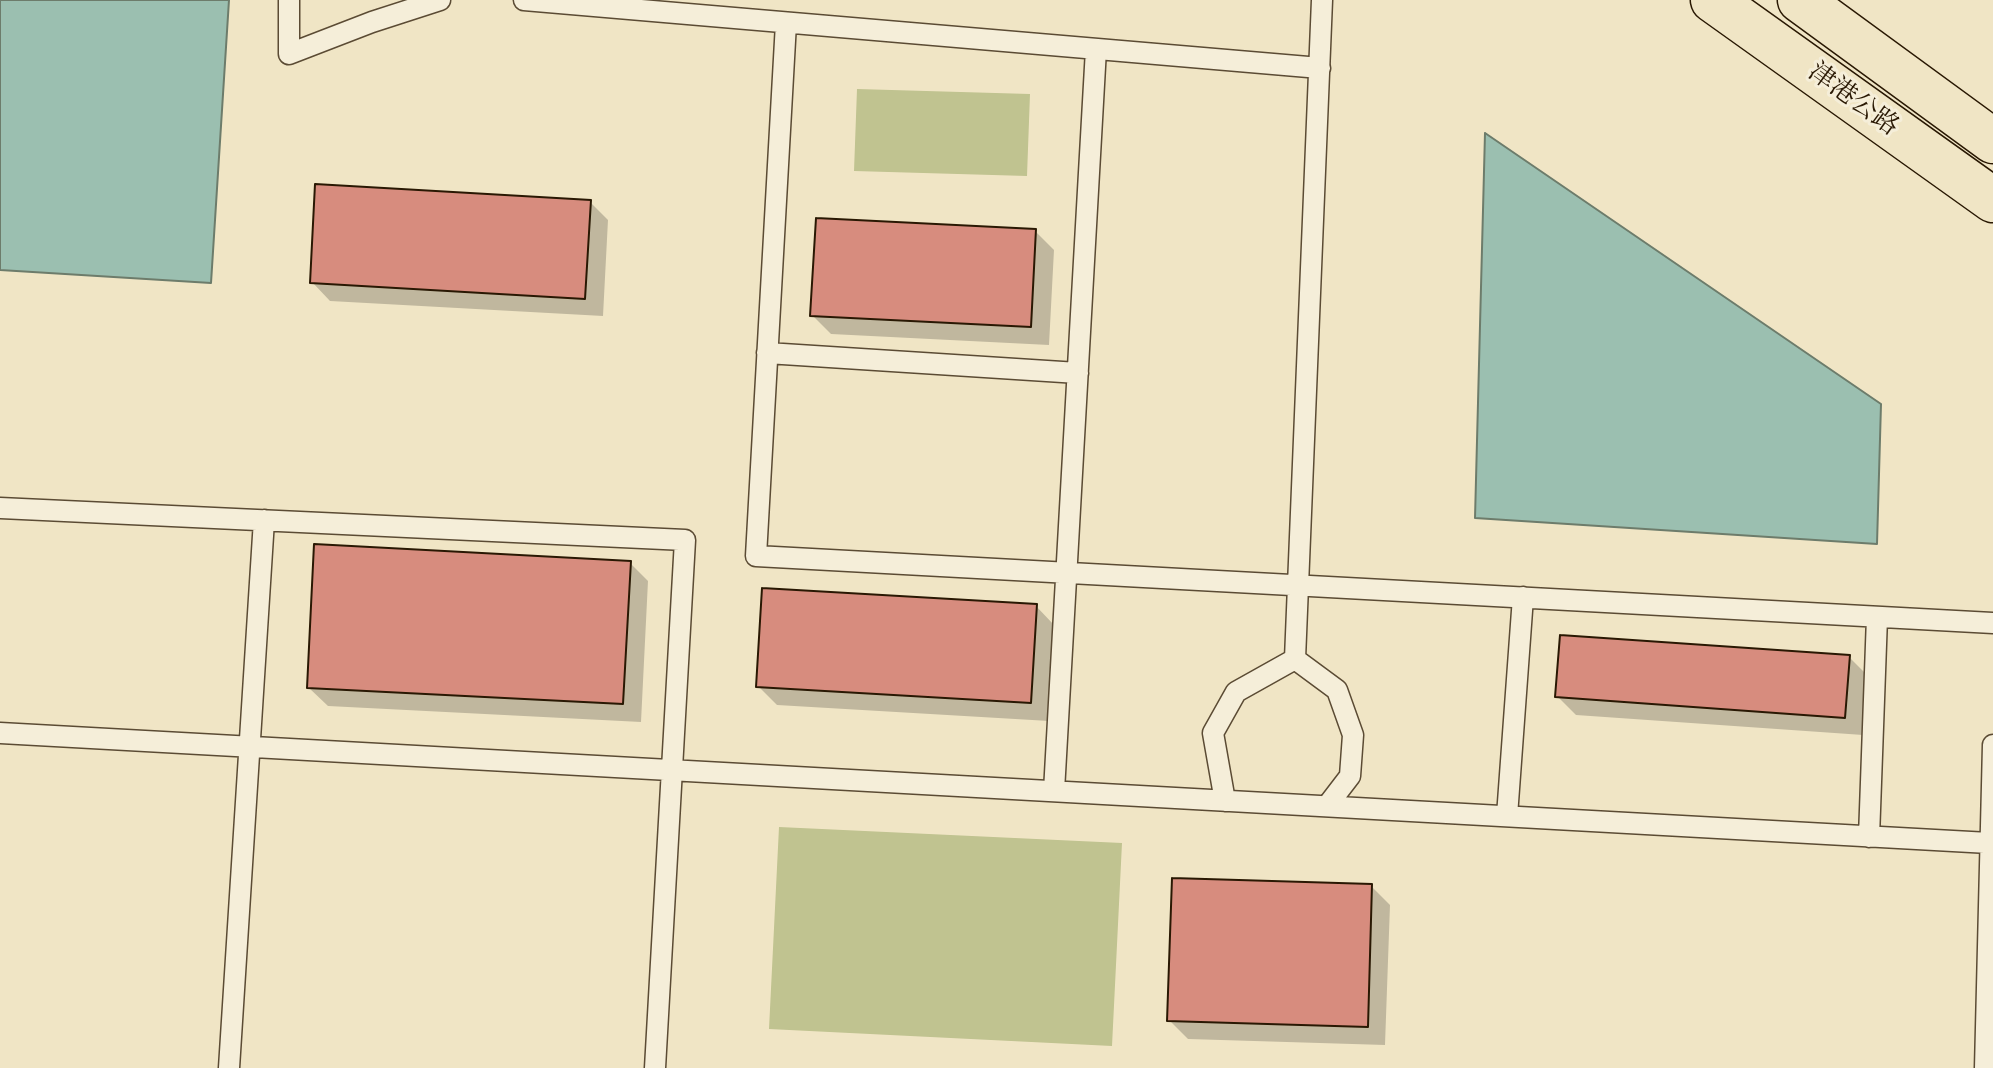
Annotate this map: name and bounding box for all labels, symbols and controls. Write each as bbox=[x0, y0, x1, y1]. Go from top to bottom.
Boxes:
street label: 津港公路 bbox=[1802, 57, 1904, 143]

